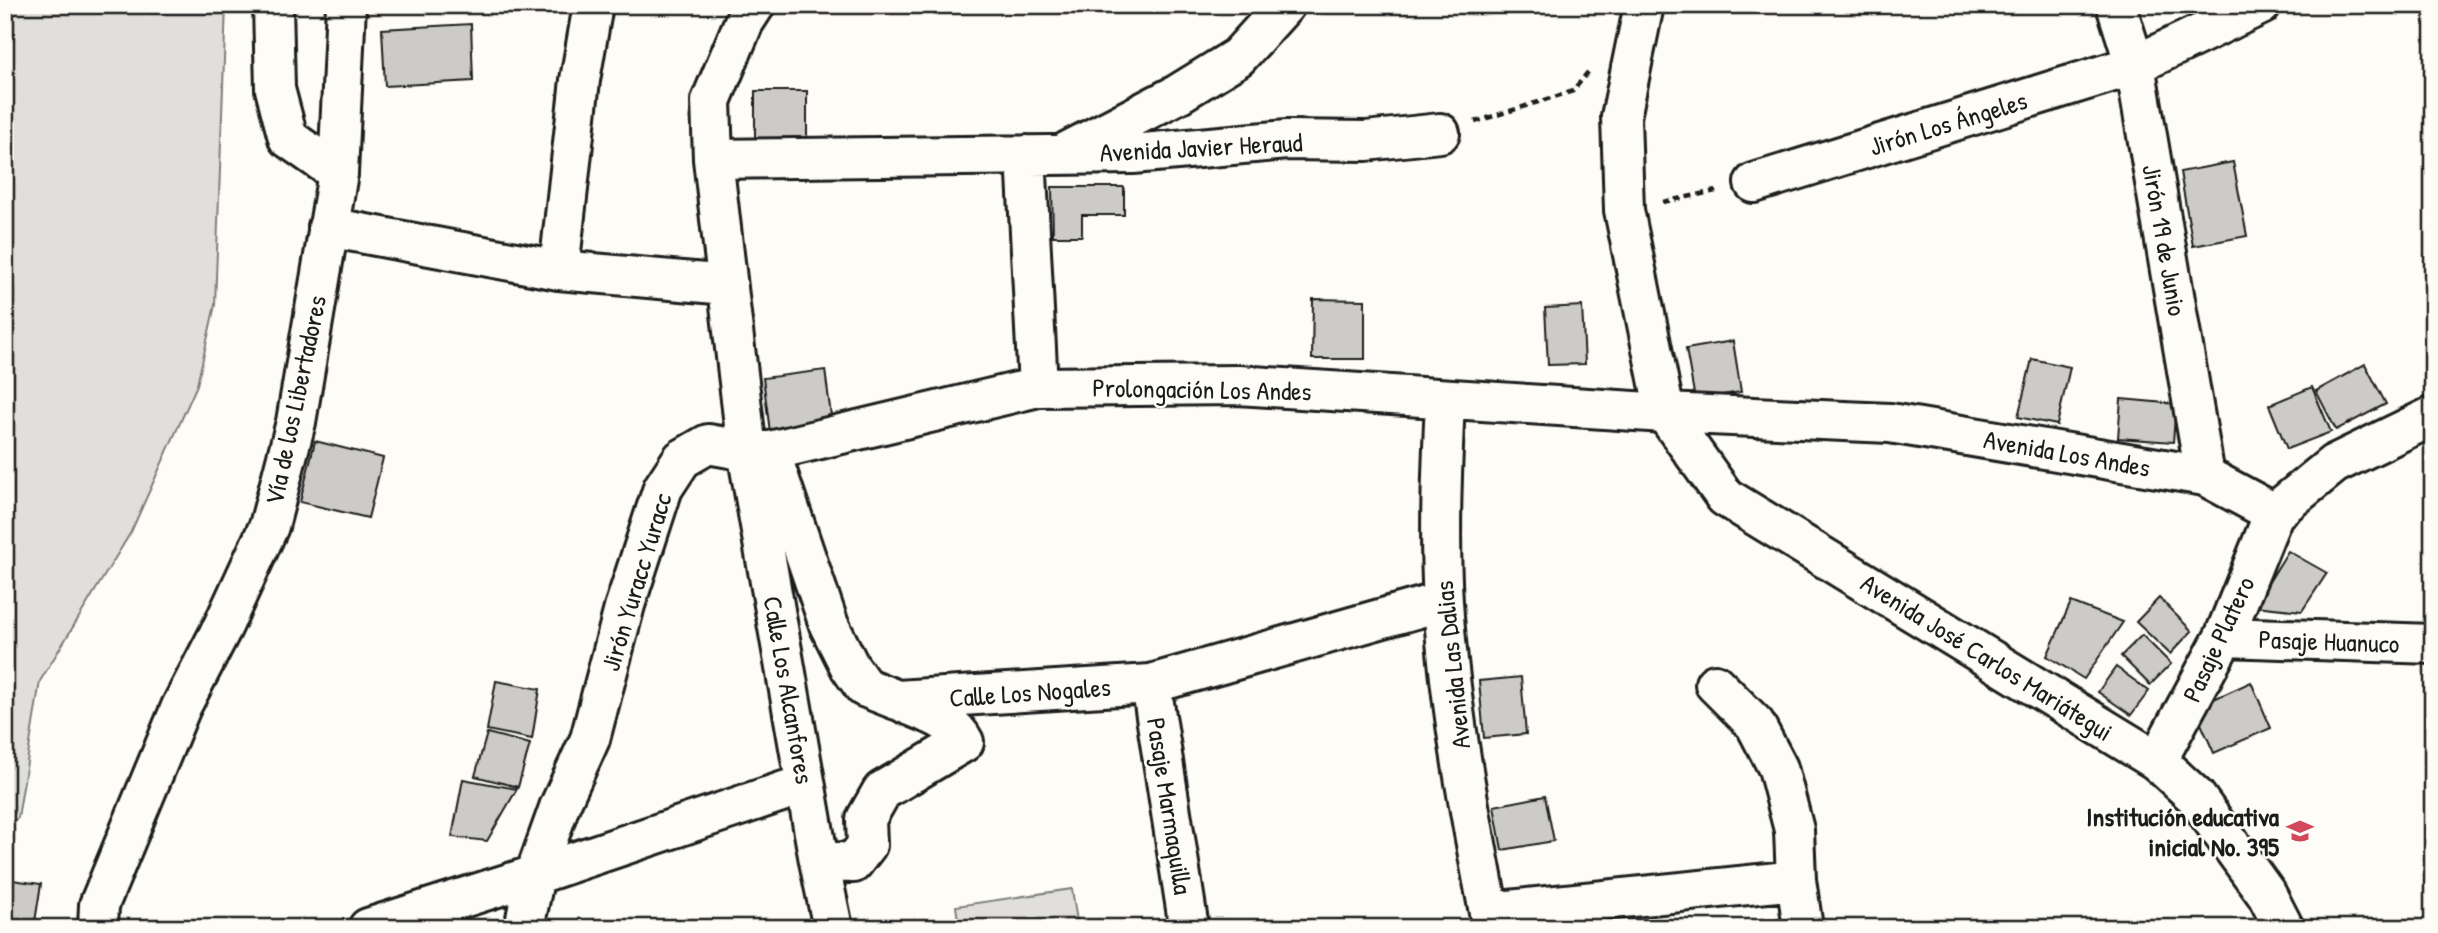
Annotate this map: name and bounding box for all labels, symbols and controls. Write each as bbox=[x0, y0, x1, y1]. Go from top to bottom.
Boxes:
street label: Jirón Los Ángeles bbox=[1865, 82, 2031, 164]
street label: Avenida Javier Heraud bbox=[1099, 124, 1303, 170]
street label: Jirón 19 de Junio bbox=[2134, 162, 2196, 318]
street label: Vía de los Libertadores bbox=[256, 292, 334, 508]
street label: Prolongación Los Andes bbox=[1092, 370, 1312, 408]
street label: Avenida Los Andes bbox=[1981, 421, 2153, 485]
street label: Jirón Yuracc Yuracc bbox=[592, 489, 680, 675]
street label: Avenida José Carlos Mariátegui bbox=[1855, 565, 2119, 749]
street label: Pasaje Platero bbox=[2174, 571, 2262, 707]
street label: Avenida Las Dalias bbox=[1426, 579, 1478, 751]
street label: Calle Los Alcanfores bbox=[755, 593, 823, 787]
street label: Pasaje Huanuco bbox=[2258, 621, 2400, 661]
street label: Calle Los Nogales bbox=[948, 669, 1112, 715]
street label: Pasaje Marmaquilla bbox=[1139, 715, 1201, 897]
place label: Institución educativa inicial No. 395 bbox=[2086, 799, 2280, 864]
school or university icon: Institución educativa inicial No. 395 bbox=[2285, 816, 2315, 846]

